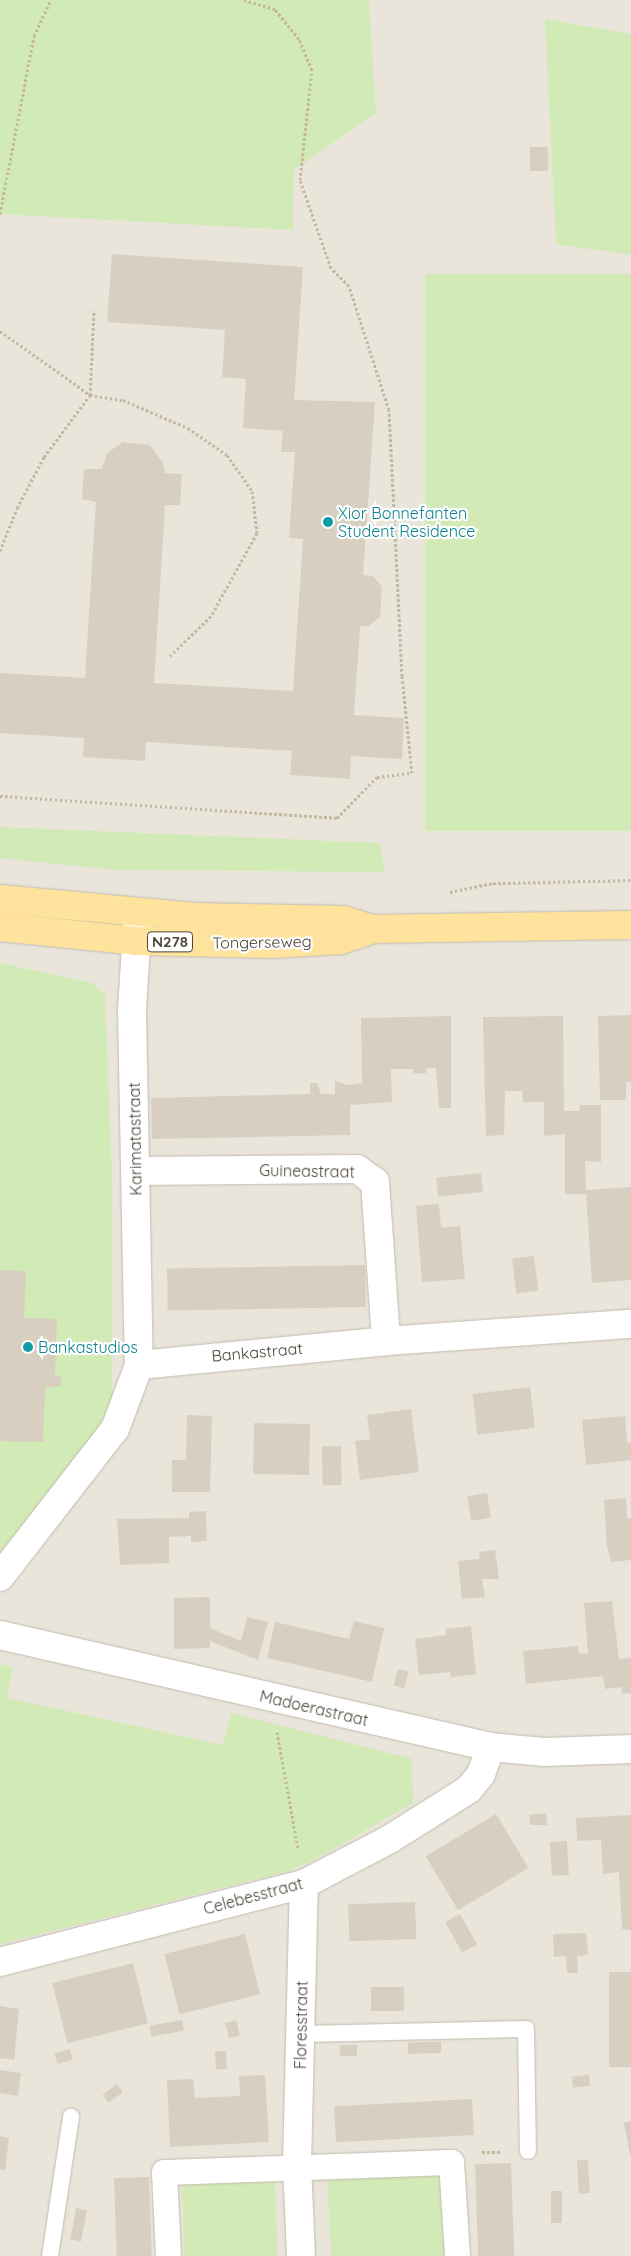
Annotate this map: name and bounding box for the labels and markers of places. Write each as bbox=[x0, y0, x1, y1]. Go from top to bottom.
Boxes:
place label: Xior Bonnefanten Student Residence bbox=[338, 503, 475, 541]
marker: Xior Bonnefanten Student Residence bbox=[322, 516, 334, 528]
place label: Bankastudios bbox=[38, 1337, 138, 1357]
marker: Bankastudios bbox=[22, 1341, 34, 1353]

